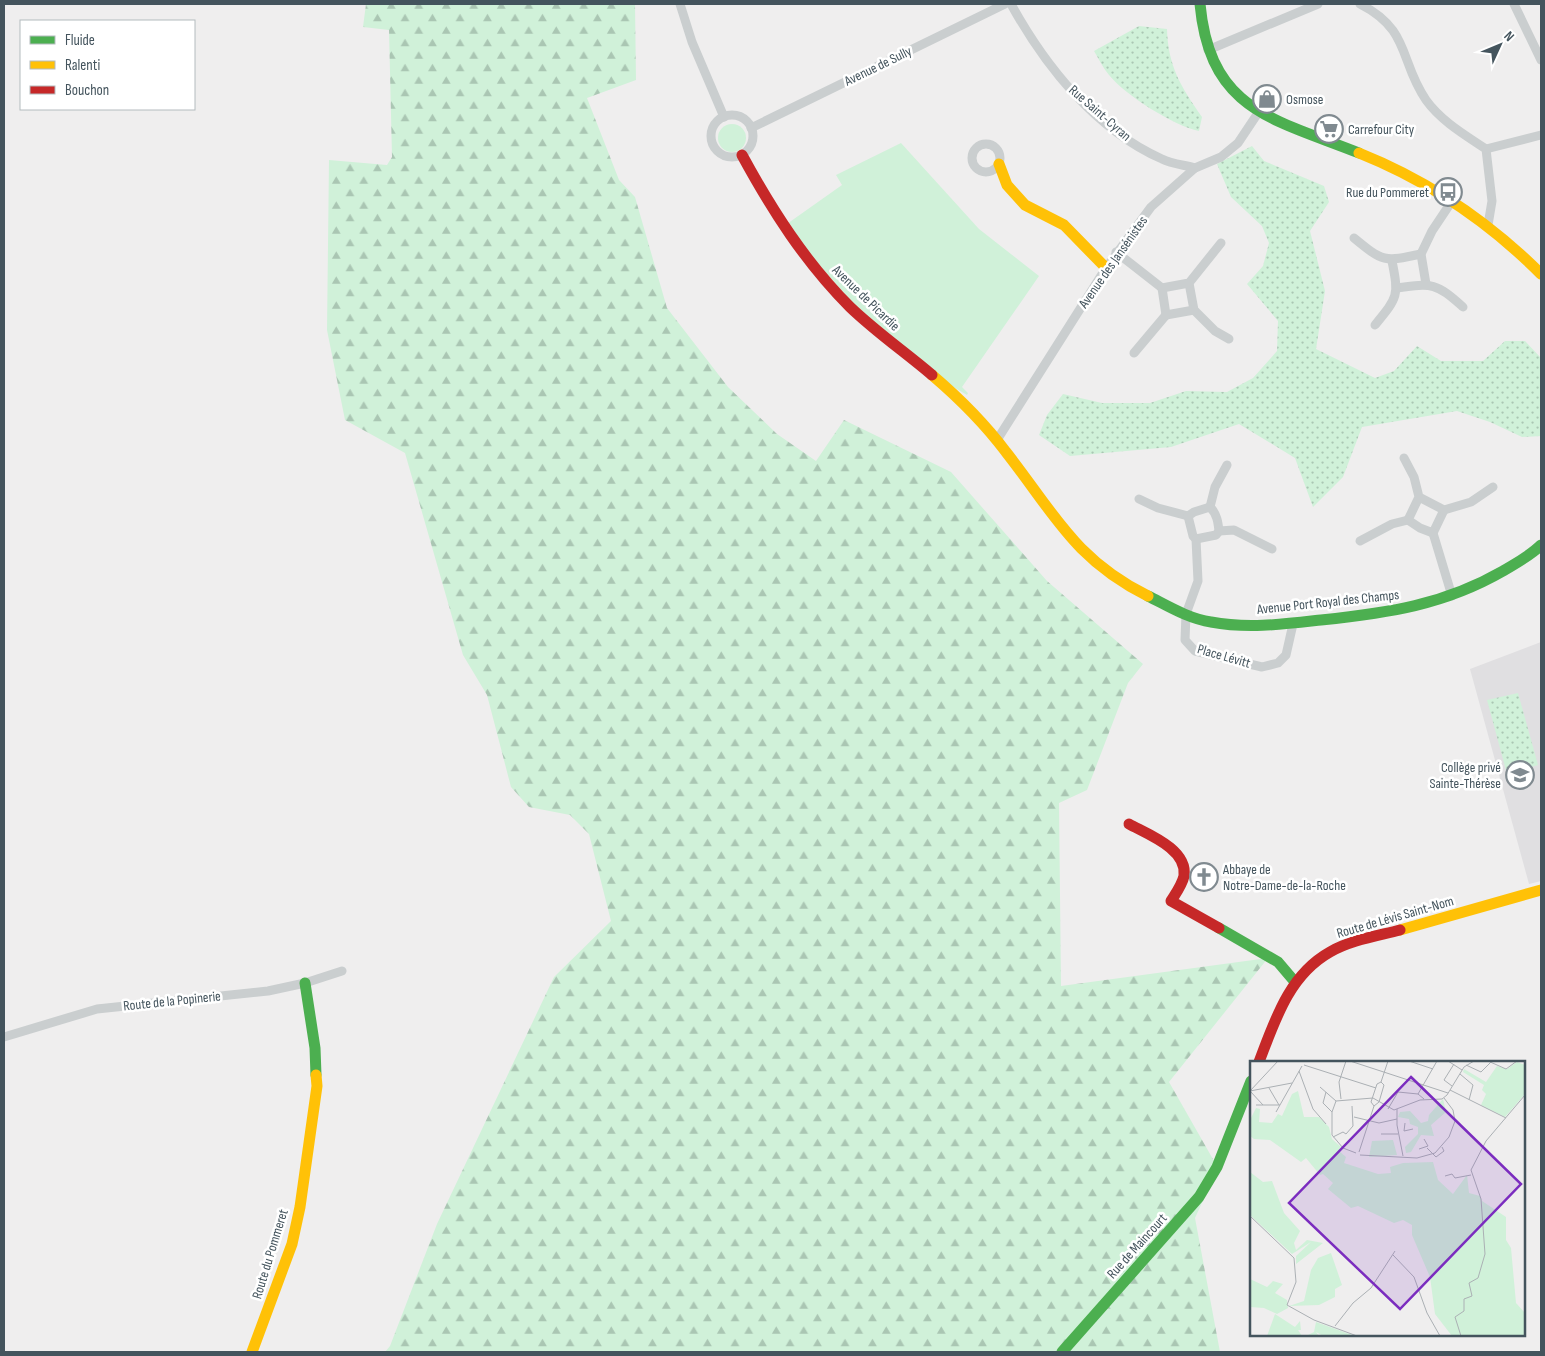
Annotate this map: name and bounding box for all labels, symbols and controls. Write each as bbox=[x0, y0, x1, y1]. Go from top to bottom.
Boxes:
legend bbox=[20, 20, 195, 110]
north arrow bbox=[1475, 20, 1525, 70]
text: N bbox=[1500, 28, 1518, 45]
text: Fluide bbox=[65, 31, 95, 50]
street label: Avenue de Sully bbox=[841, 42, 915, 90]
text: Ralenti bbox=[65, 56, 100, 75]
text: Bouchon bbox=[65, 81, 109, 100]
street label: Rue Saint-Cyran bbox=[1065, 81, 1135, 145]
shop icon: Osmose bbox=[1252, 84, 1282, 114]
place label: Osmose bbox=[1286, 91, 1323, 108]
supermarket icon: Carrefour City bbox=[1314, 114, 1344, 144]
place label: Carrefour City bbox=[1348, 121, 1415, 138]
bus stop icon: Rue du Pommeret bbox=[1433, 177, 1463, 207]
place label: Rue du Pommeret bbox=[1346, 184, 1429, 201]
street label: Avenue des Jansénistes bbox=[1074, 213, 1151, 312]
street label: Avenue de Picardie bbox=[828, 261, 903, 334]
street label: Avenue Port Royal des Champs bbox=[1255, 586, 1400, 618]
street label: Place Lévitt bbox=[1196, 640, 1252, 672]
place label: Collège privé Sainte-Thérèse bbox=[1429, 759, 1501, 792]
school or university icon: Collège privé Sainte-Thérèse bbox=[1505, 760, 1535, 790]
place label: Abbaye de Notre-Dame-de-la-Roche bbox=[1222, 861, 1346, 894]
church icon: Abbaye de Notre-Dame-de-la-Roche bbox=[1189, 862, 1219, 892]
street label: Route de Lévis Saint-Nom bbox=[1335, 892, 1455, 942]
street label: Route de la Popinerie bbox=[122, 987, 222, 1015]
inset map bbox=[1250, 1061, 1525, 1336]
street label: Route du Pommeret bbox=[248, 1207, 292, 1301]
street label: Rue de Maincourt bbox=[1103, 1210, 1171, 1282]

